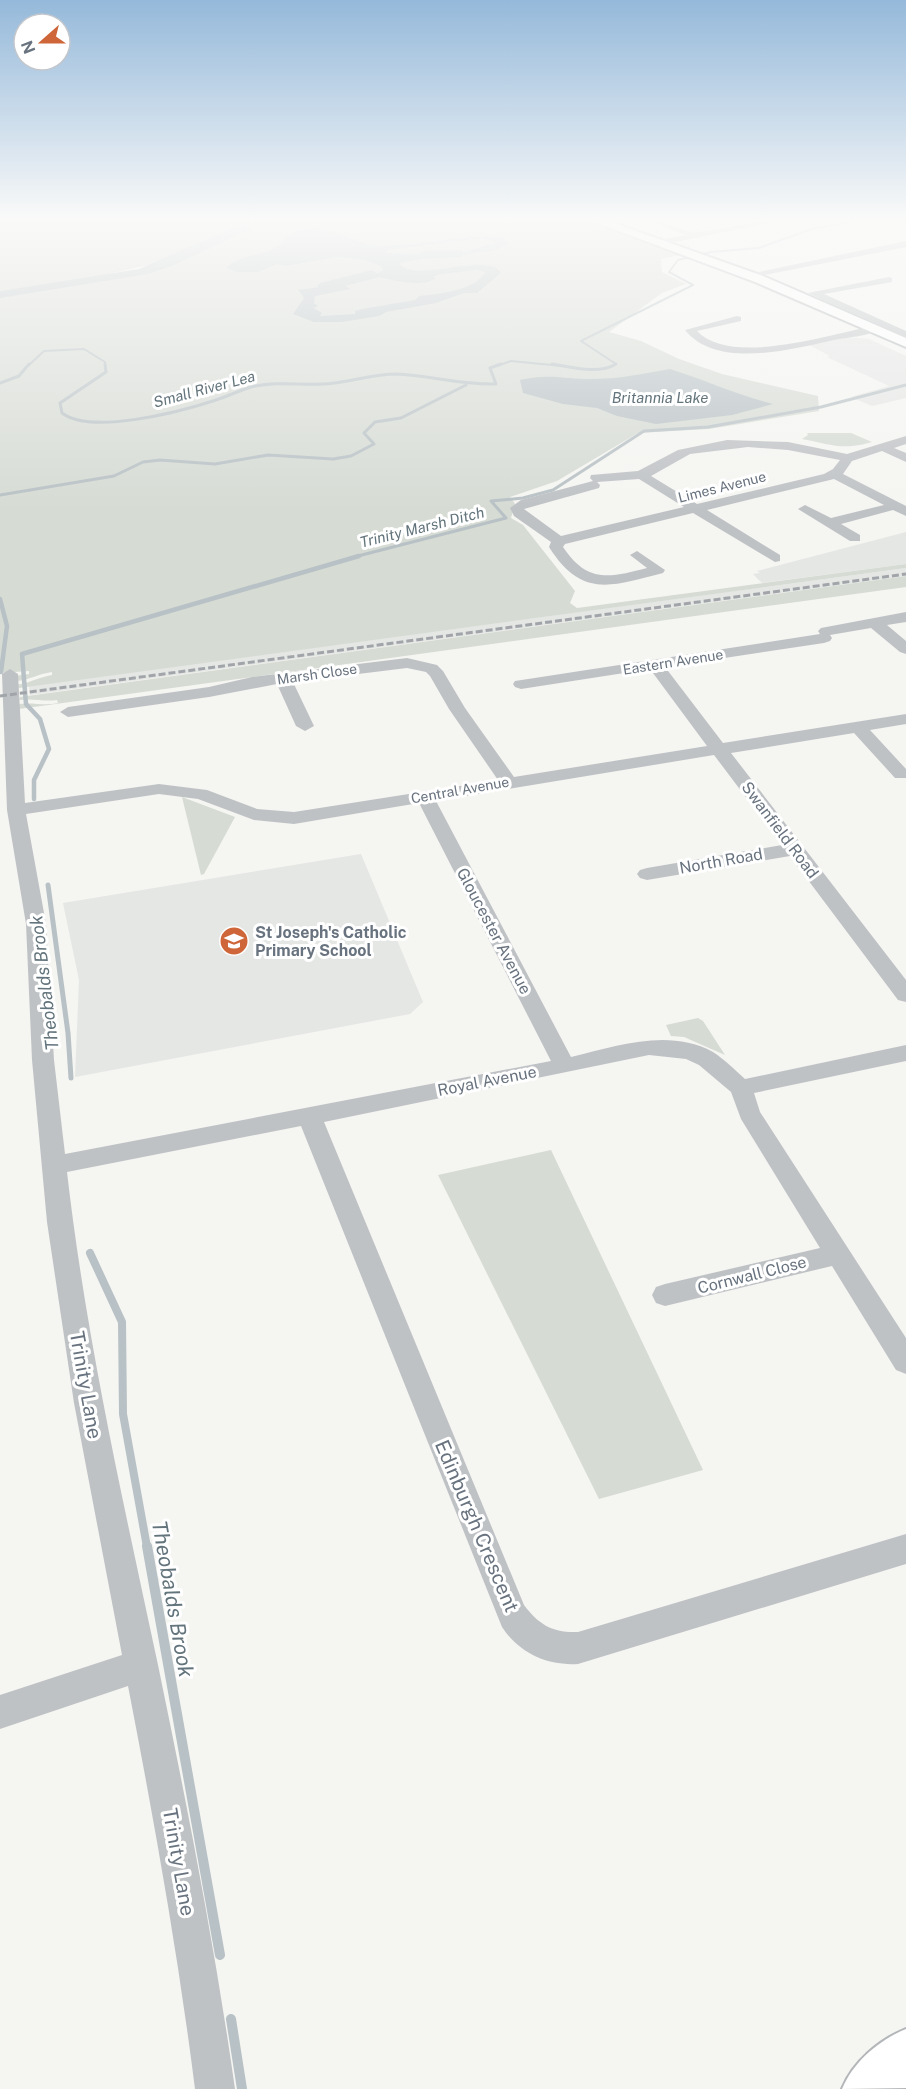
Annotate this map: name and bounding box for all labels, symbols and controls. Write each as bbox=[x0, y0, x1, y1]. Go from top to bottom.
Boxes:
north arrow bbox=[12, 12, 72, 72]
text: N bbox=[17, 38, 40, 56]
water label: Small River Lea bbox=[151, 367, 257, 411]
water label: Britannia Lake bbox=[612, 389, 708, 406]
street label: Limes Avenue bbox=[676, 468, 768, 506]
water label: Trinity Marsh Ditch bbox=[358, 503, 486, 551]
street label: Eastern Avenue bbox=[622, 646, 724, 678]
street label: Marsh Close bbox=[276, 660, 358, 688]
street label: Central Avenue bbox=[410, 773, 510, 807]
street label: Swanfield Road bbox=[738, 778, 822, 882]
street label: North Road bbox=[678, 844, 764, 878]
street label: Gloucester Avenue bbox=[453, 865, 535, 997]
water label: Theobalds Brook bbox=[25, 914, 63, 1052]
place label: St Joseph's Catholic Primary School bbox=[255, 923, 407, 960]
school or university icon: St Joseph's Catholic Primary School bbox=[218, 925, 250, 957]
street label: Royal Avenue bbox=[436, 1062, 538, 1100]
street label: Cornwall Close bbox=[696, 1252, 808, 1298]
street label: Trinity Lane bbox=[65, 1329, 107, 1441]
street label: Edinburgh Crescent bbox=[430, 1436, 524, 1616]
water label: Theobalds Brook bbox=[147, 1519, 199, 1680]
street label: Trinity Lane bbox=[158, 1806, 200, 1918]

